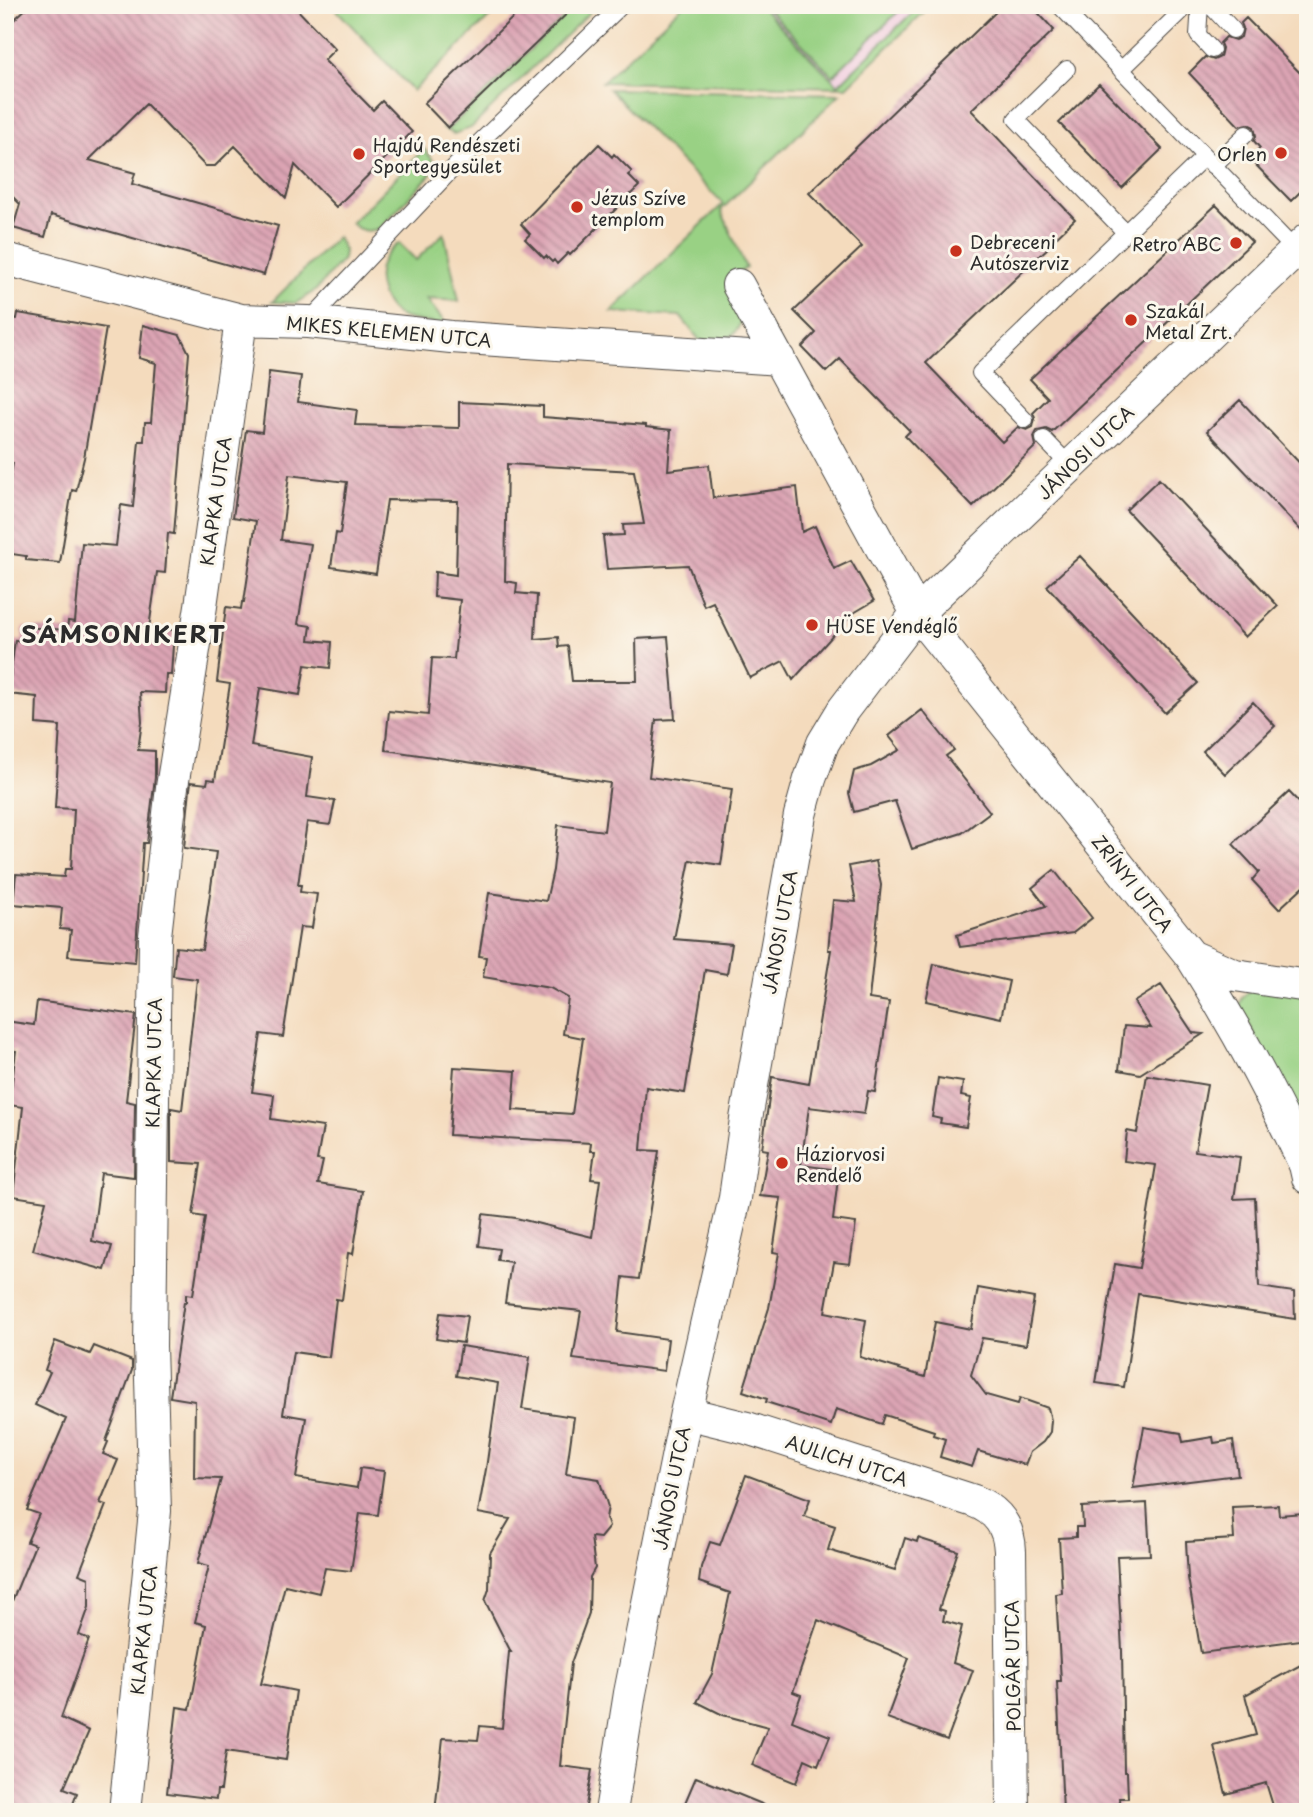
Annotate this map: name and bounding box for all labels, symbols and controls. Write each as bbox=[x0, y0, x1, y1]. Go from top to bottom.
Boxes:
place label: Hajdú Rendészeti Sportegyesület bbox=[373, 131, 521, 179]
place label: Orlen bbox=[1217, 140, 1267, 167]
marker: Orlen bbox=[1273, 145, 1289, 161]
marker: Hajdú Rendészeti Sportegyesület bbox=[351, 146, 367, 162]
place label: Jézus Szíve templom bbox=[591, 184, 686, 232]
marker: Jézus Szíve templom bbox=[569, 199, 585, 215]
place label: Debreceni Autószerviz bbox=[970, 228, 1070, 276]
place label: Retro ABC bbox=[1132, 230, 1222, 257]
marker: Retro ABC bbox=[1228, 235, 1244, 251]
marker: Debreceni Autószerviz bbox=[948, 243, 964, 259]
place label: Szakál Metal Zrt. bbox=[1145, 297, 1232, 345]
street label: MIKES KELEMEN UTCA bbox=[285, 309, 493, 353]
marker: Szakál Metal Zrt. bbox=[1123, 312, 1139, 328]
street label: JÁNOSI UTCA bbox=[1031, 399, 1139, 505]
street label: KLAPKA UTCA bbox=[193, 435, 237, 567]
place label: HÜSE Vendéglő bbox=[826, 612, 958, 639]
district label: SÁMSONIKERT bbox=[22, 615, 226, 651]
marker: HÜSE Vendéglő bbox=[804, 617, 820, 633]
street label: ZRÍNYI UTCA bbox=[1086, 828, 1180, 938]
street label: JÁNOSI UTCA bbox=[755, 868, 803, 996]
street label: KLAPKA UTCA bbox=[138, 998, 168, 1128]
place label: Háziorvosi Rendelő bbox=[796, 1140, 885, 1188]
marker: Háziorvosi Rendelő bbox=[774, 1155, 790, 1171]
street label: JÁNOSI UTCA bbox=[646, 1424, 696, 1552]
street label: AULICH UTCA bbox=[782, 1427, 912, 1493]
street label: KLAPKA UTCA bbox=[123, 1564, 163, 1696]
street label: POLGÁR UTCA bbox=[997, 1600, 1027, 1732]

